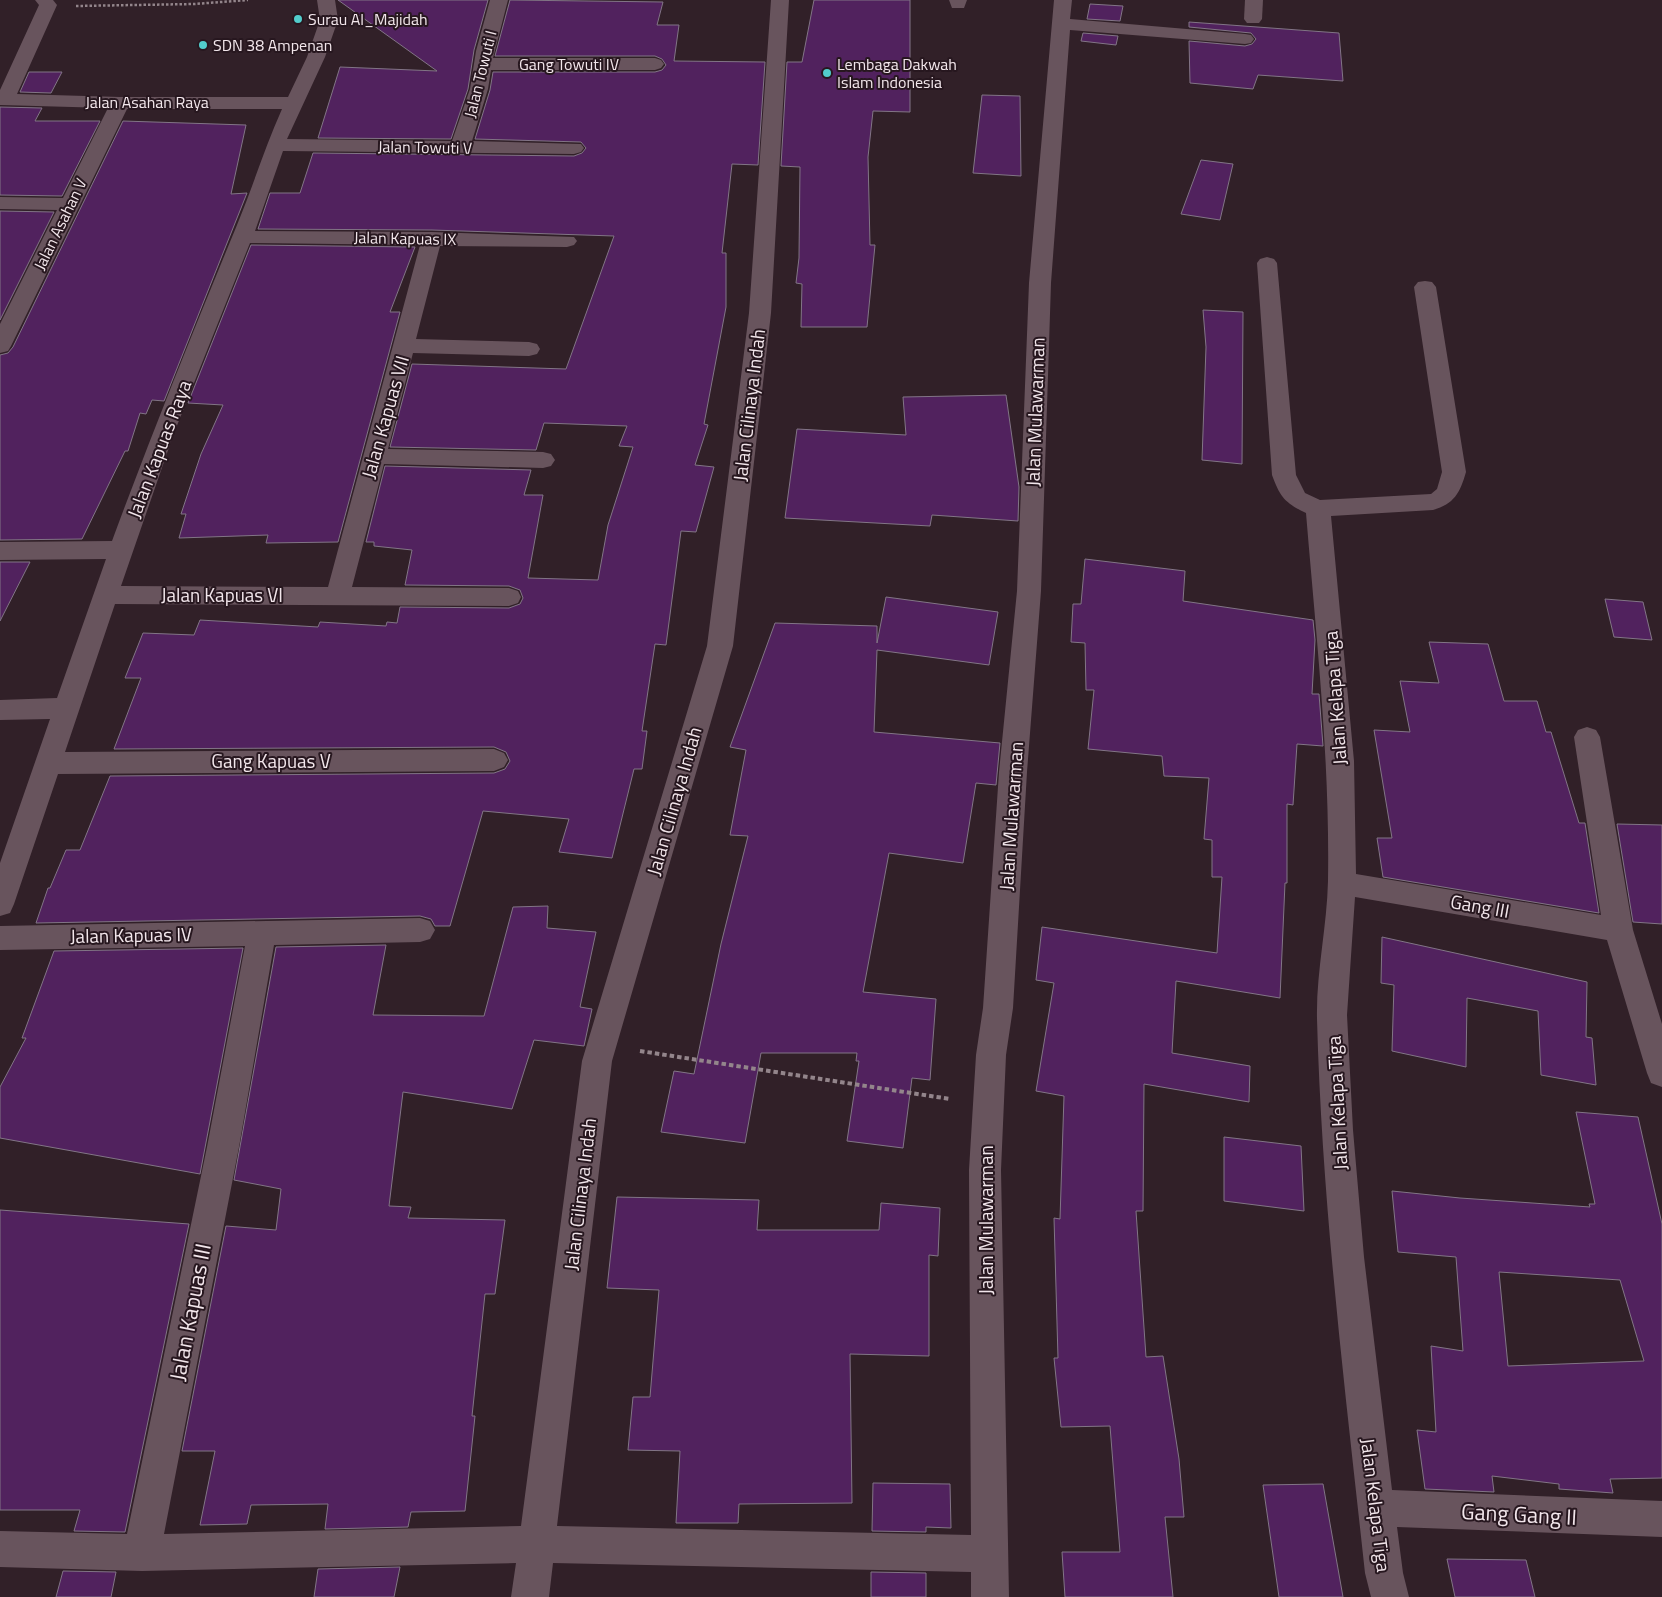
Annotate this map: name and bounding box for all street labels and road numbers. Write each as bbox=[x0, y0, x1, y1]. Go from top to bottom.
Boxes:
street label: Jalan Towuti I bbox=[458, 28, 502, 120]
street label: Gang Towuti IV bbox=[519, 52, 619, 76]
street label: Jalan Asahan Raya bbox=[85, 90, 209, 114]
street label: Jalan Towuti V bbox=[378, 134, 472, 160]
street label: Jalan Asahan V bbox=[27, 174, 93, 274]
street label: Jalan Kapuas IX bbox=[354, 225, 456, 251]
street label: Jalan Cilinaya Indah bbox=[725, 327, 772, 483]
street label: Jalan Mulawarman bbox=[1017, 337, 1052, 487]
street label: Jalan Kapuas VII bbox=[353, 352, 416, 482]
street label: Jalan Kapuas Raya bbox=[119, 375, 198, 522]
street label: Jalan Kapuas VI bbox=[161, 580, 283, 609]
street label: Jalan Kelapa Tiga bbox=[1315, 629, 1354, 766]
street label: Jalan Cilinaya Indah bbox=[638, 723, 709, 879]
street label: Jalan Mulawarman bbox=[991, 740, 1030, 891]
street label: Gang Kapuas V bbox=[211, 746, 331, 775]
street label: Gang III bbox=[1448, 886, 1512, 925]
street label: Jalan Kapuas IV bbox=[70, 919, 192, 950]
street label: Jalan Kelapa Tiga bbox=[1318, 1035, 1354, 1171]
street label: Jalan Cilinaya Indah bbox=[556, 1116, 603, 1272]
street label: Jalan Mulawarman bbox=[971, 1145, 1000, 1295]
street label: Jalan Kapuas III bbox=[160, 1240, 220, 1384]
street label: Jalan Kelapa Tiga bbox=[1354, 1436, 1399, 1574]
street label: Gang Gang II bbox=[1460, 1494, 1578, 1534]

